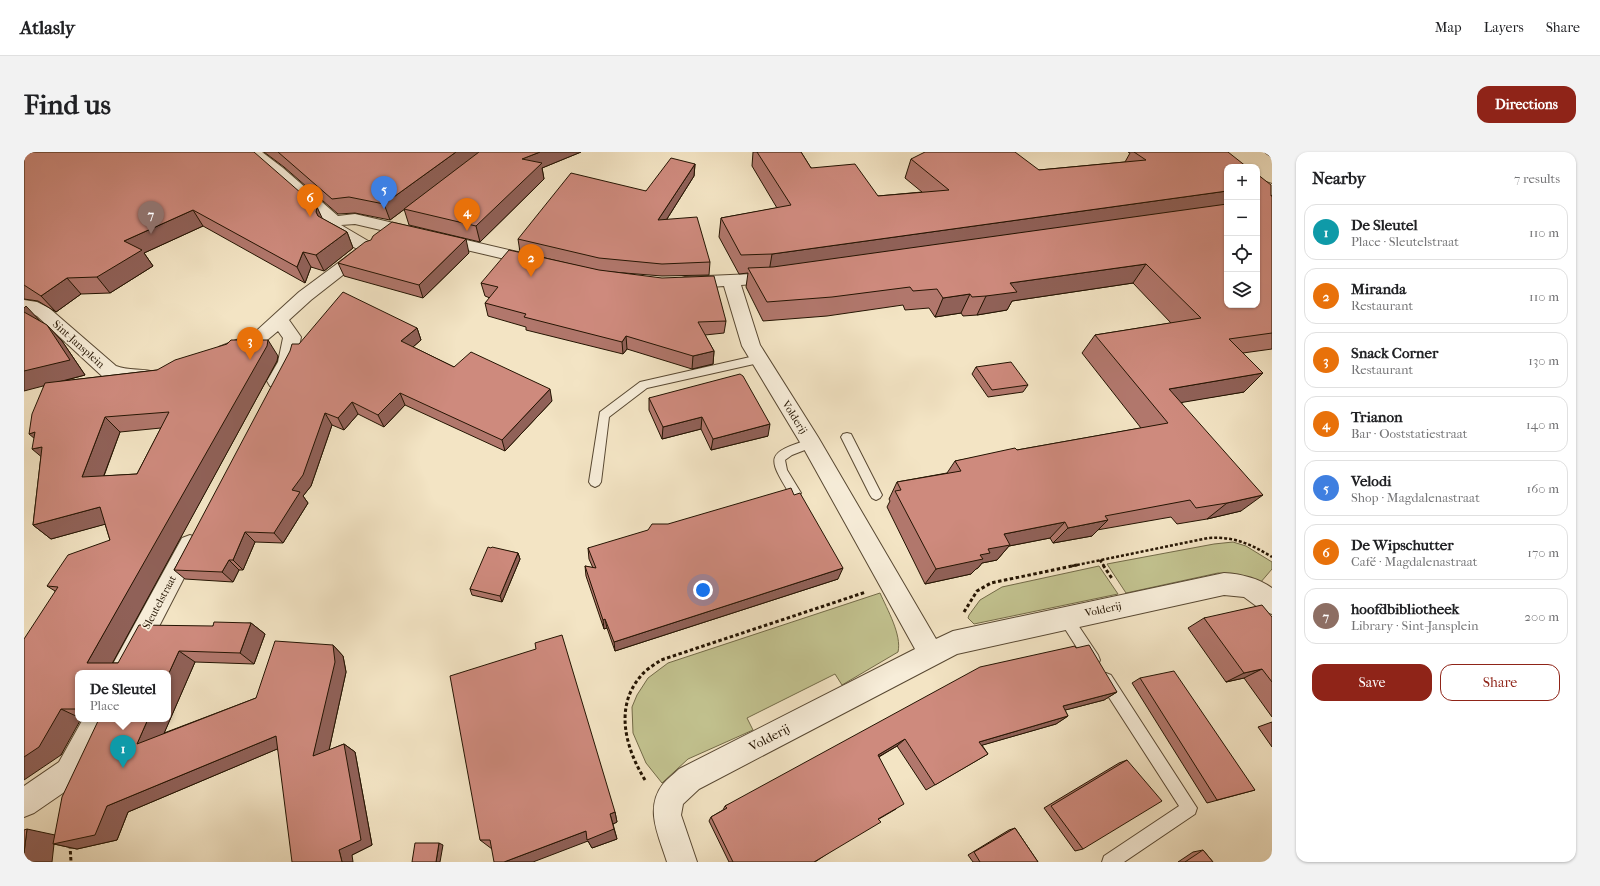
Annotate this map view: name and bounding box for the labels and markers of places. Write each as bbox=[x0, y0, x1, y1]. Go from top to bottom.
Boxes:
pin: 5 bbox=[371, 176, 397, 209]
pin: 6 bbox=[297, 184, 323, 217]
pin: 4 bbox=[454, 198, 480, 231]
pin: 7 bbox=[138, 201, 164, 234]
pin: 2 bbox=[518, 244, 544, 277]
pin: 3 bbox=[237, 327, 263, 360]
pin: 1 bbox=[110, 735, 136, 768]

